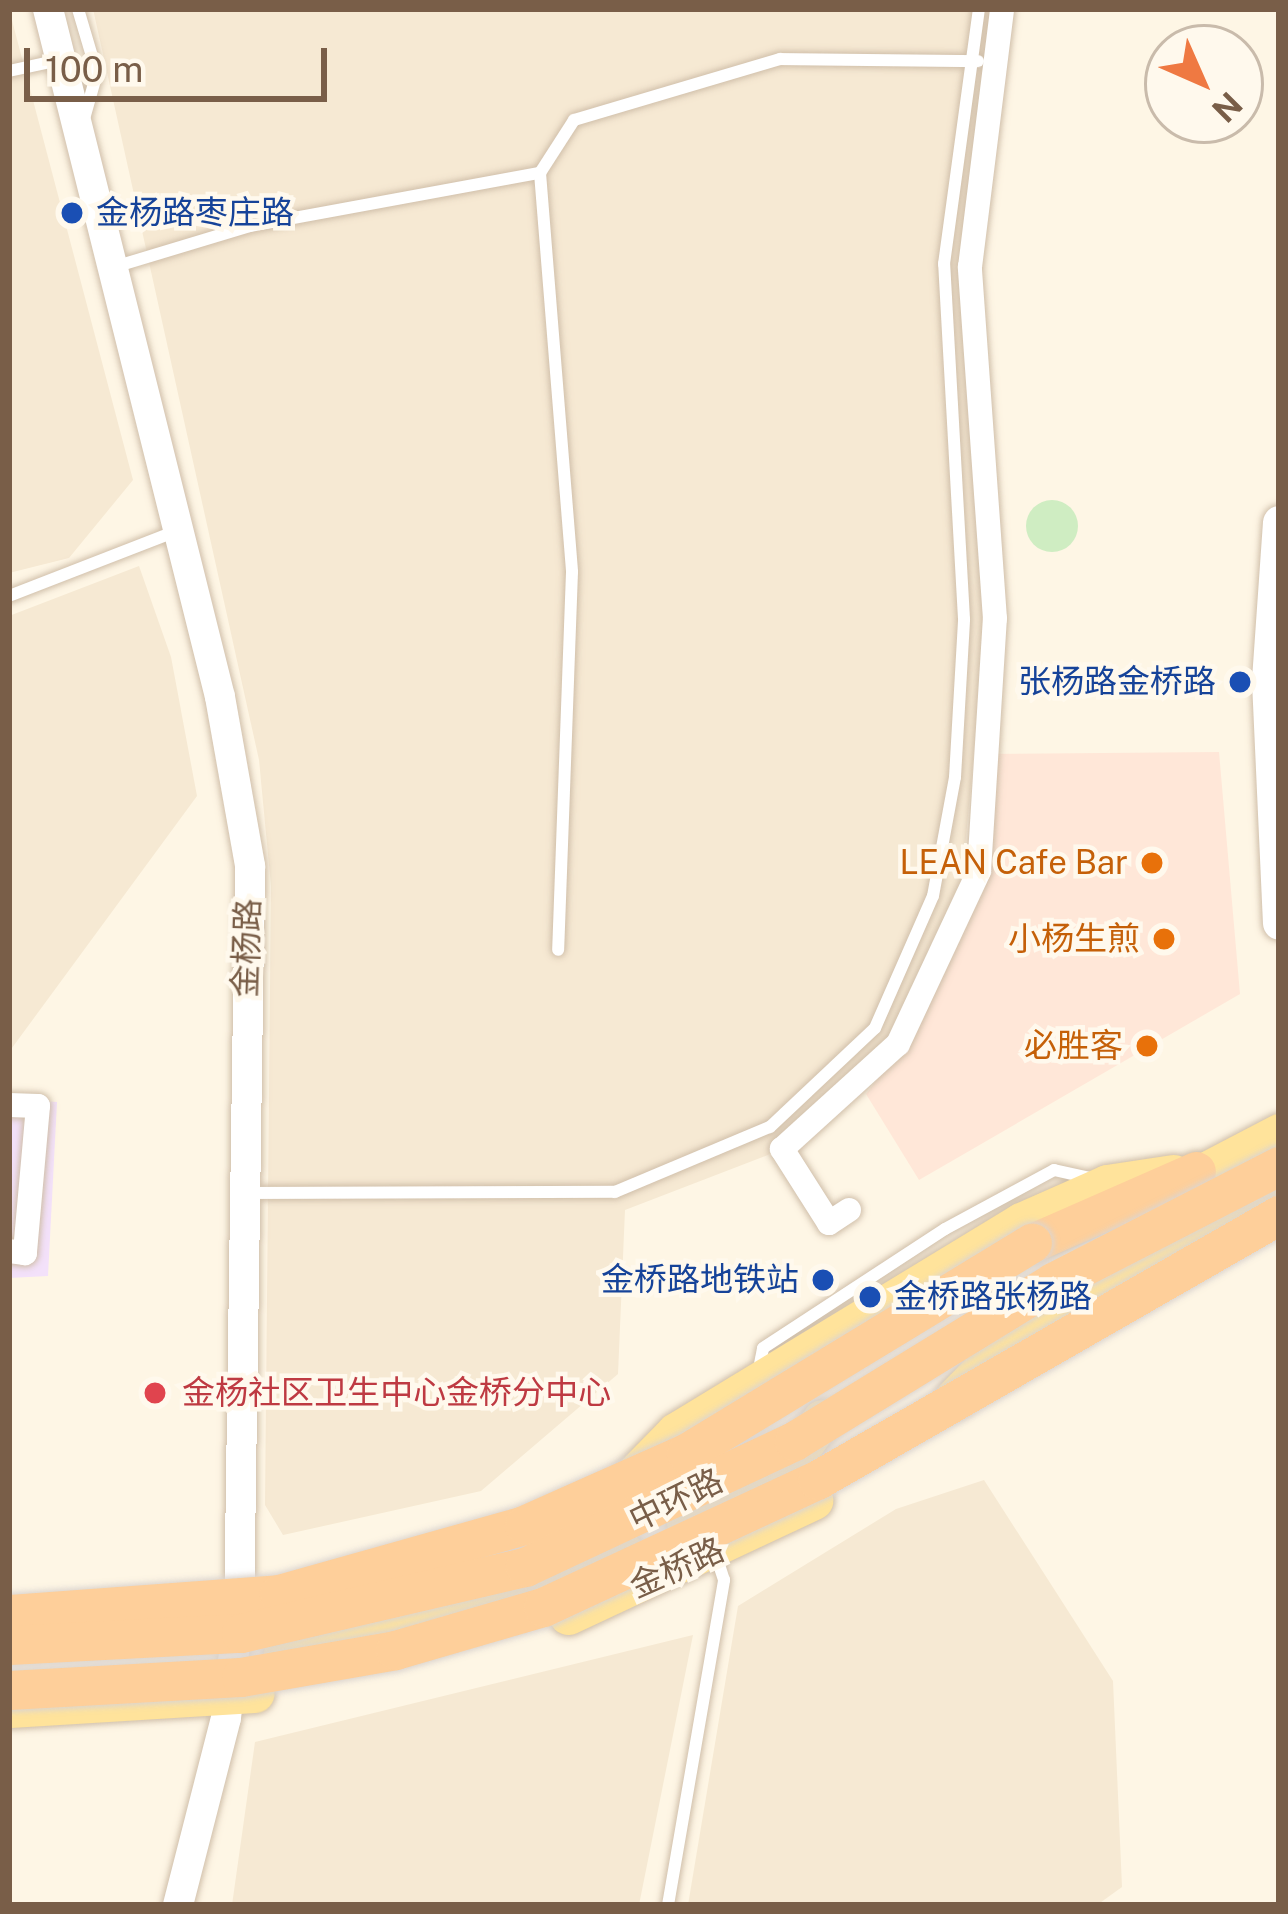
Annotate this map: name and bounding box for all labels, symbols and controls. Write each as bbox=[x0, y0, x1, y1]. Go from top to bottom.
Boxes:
scale bar bbox=[30, 24, 333, 98]
north arrow bbox=[1144, 24, 1264, 144]
text: 100 m bbox=[45, 48, 143, 90]
text: N bbox=[1205, 85, 1250, 130]
place label: 金杨路枣庄路 bbox=[96, 193, 294, 233]
marker: 金杨路枣庄路 bbox=[59, 200, 85, 226]
place label: 张杨路金桥路 bbox=[1018, 662, 1216, 702]
marker: 张杨路金桥路 bbox=[1227, 669, 1253, 695]
place label: LEAN Cafe Bar bbox=[899, 843, 1128, 883]
marker: LEAN Cafe Bar bbox=[1139, 850, 1165, 876]
street label: 金杨路 bbox=[225, 898, 269, 998]
place label: 小杨生煎 bbox=[1008, 919, 1140, 959]
marker: 小杨生煎 bbox=[1151, 926, 1177, 952]
place label: 必胜客 bbox=[1024, 1026, 1123, 1066]
marker: 必胜客 bbox=[1134, 1033, 1160, 1059]
place label: 金桥路地铁站 bbox=[601, 1260, 799, 1300]
marker: 金桥路地铁站 bbox=[810, 1267, 836, 1293]
place label: 金桥路张杨路 bbox=[894, 1277, 1092, 1317]
marker: 金桥路张杨路 bbox=[857, 1284, 883, 1310]
place label: 金杨社区卫生中心金桥分中心 bbox=[182, 1373, 611, 1413]
marker: 金杨社区卫生中心金桥分中心 bbox=[139, 1377, 171, 1409]
street label: 中环路 bbox=[623, 1461, 729, 1539]
street label: 金桥路 bbox=[624, 1530, 730, 1606]

